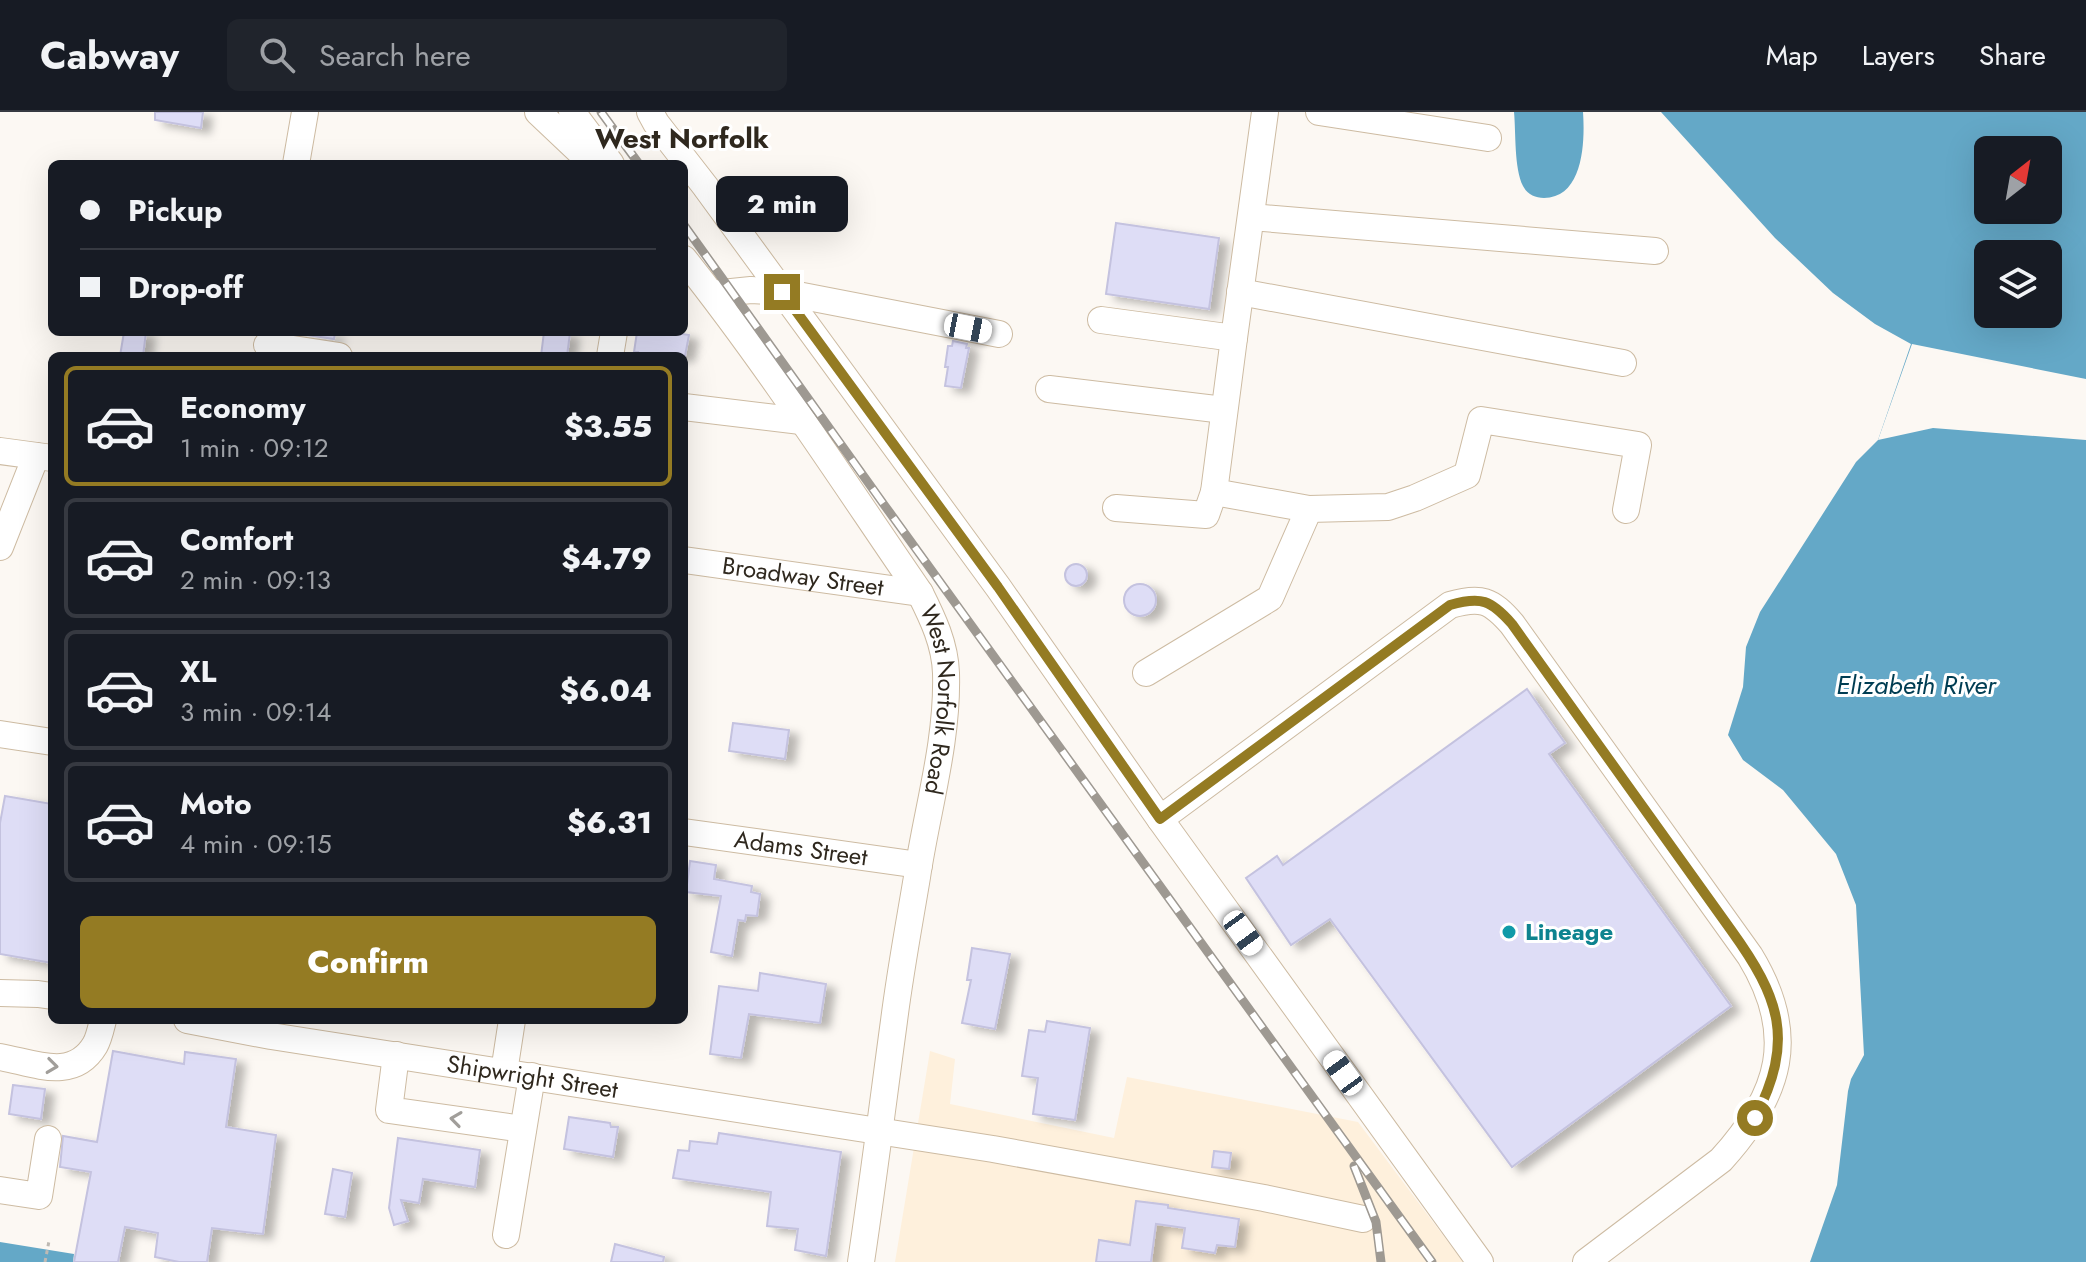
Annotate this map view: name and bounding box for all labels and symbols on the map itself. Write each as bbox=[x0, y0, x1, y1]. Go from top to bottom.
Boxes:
district label: West Norfolk bbox=[595, 118, 769, 159]
north arrow bbox=[1974, 136, 2062, 224]
callout: 2 min bbox=[716, 176, 848, 232]
route end bbox=[764, 274, 800, 310]
car bbox=[942, 312, 994, 344]
street label: Broadway Street bbox=[720, 548, 886, 605]
street label: West Norfolk Road bbox=[911, 599, 964, 798]
water label: Elizabeth River bbox=[1836, 666, 1997, 704]
street label: Adams Street bbox=[732, 821, 870, 875]
car bbox=[1219, 907, 1267, 959]
place label: Lineage bbox=[1525, 914, 1613, 949]
marker: Lineage bbox=[1500, 923, 1518, 941]
street label: Shipwright Street bbox=[444, 1046, 621, 1107]
car bbox=[1319, 1047, 1367, 1099]
one-way arrow bbox=[45, 1057, 59, 1074]
route start bbox=[1737, 1100, 1773, 1136]
one-way arrow bbox=[449, 1111, 463, 1128]

